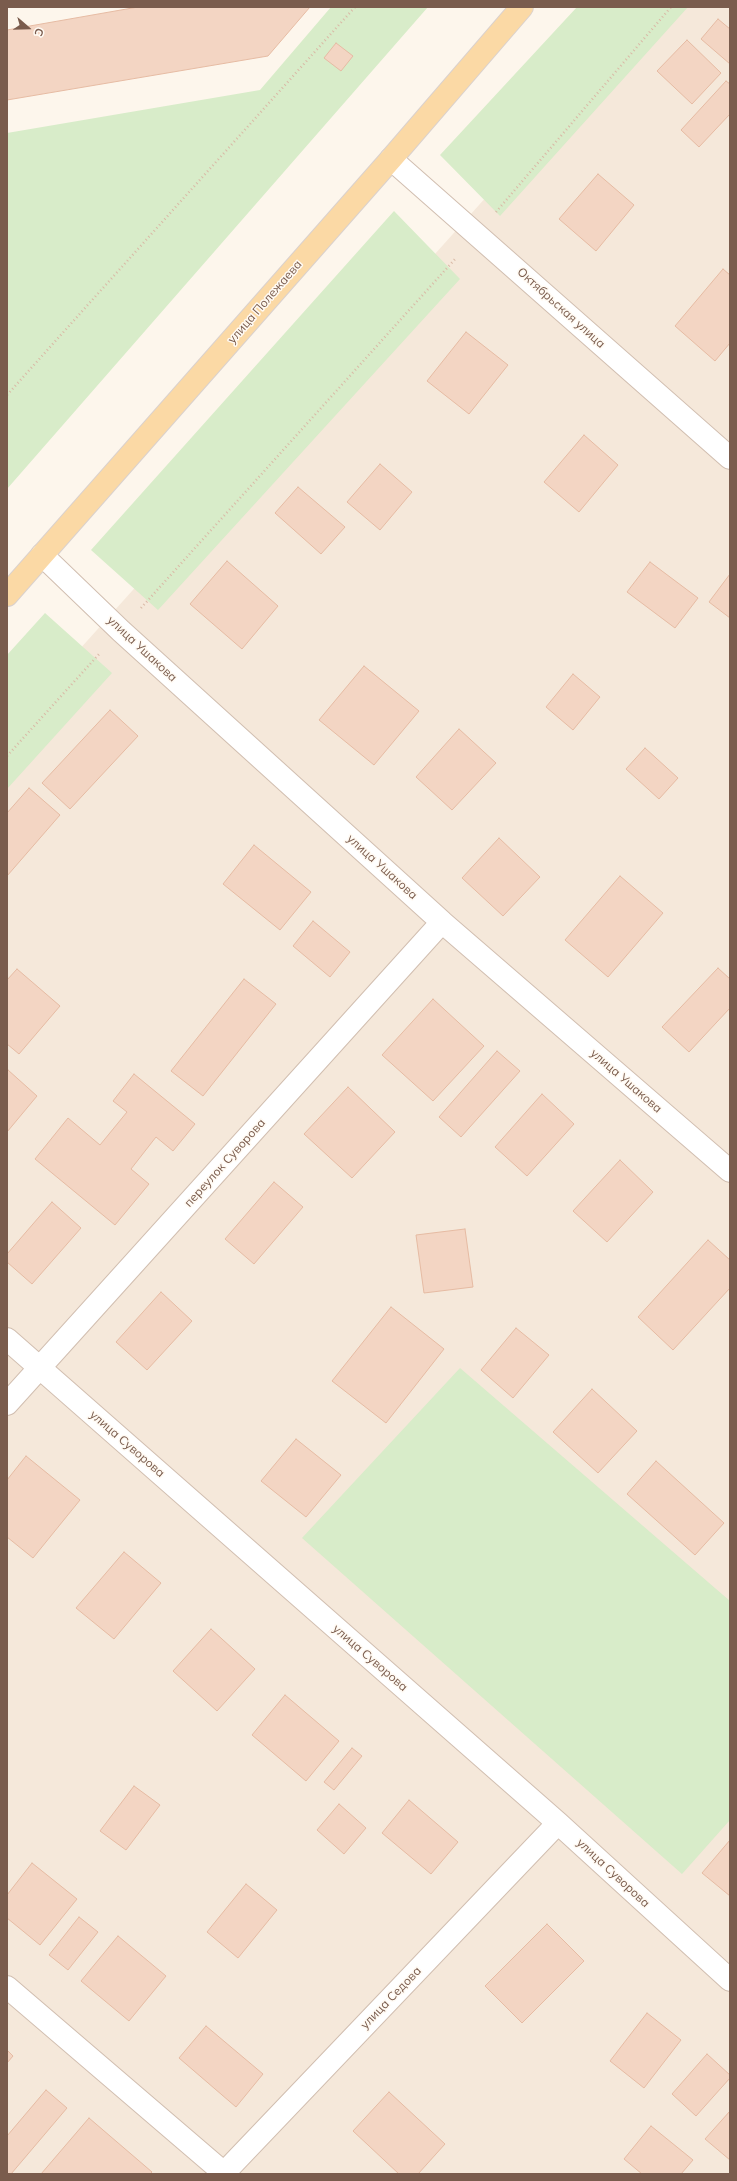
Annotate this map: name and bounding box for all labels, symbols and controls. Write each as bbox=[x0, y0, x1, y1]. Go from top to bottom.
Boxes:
north arrow bbox=[8, 8, 48, 48]
text: С bbox=[31, 26, 47, 38]
street label: улица Полежаева bbox=[225, 257, 305, 347]
street label: Октябрьская улица bbox=[514, 265, 608, 351]
street label: улица Ушакова bbox=[104, 613, 180, 685]
street label: улица Ушакова bbox=[344, 832, 420, 902]
street label: улица Ушакова bbox=[587, 1046, 665, 1116]
street label: переулок Суворова bbox=[182, 1116, 268, 1210]
street label: улица Суворова bbox=[87, 1408, 167, 1480]
street label: улица Суворова bbox=[330, 1622, 410, 1694]
street label: улица Суворова bbox=[574, 1835, 652, 1911]
street label: улица Седова bbox=[358, 1964, 424, 2032]

